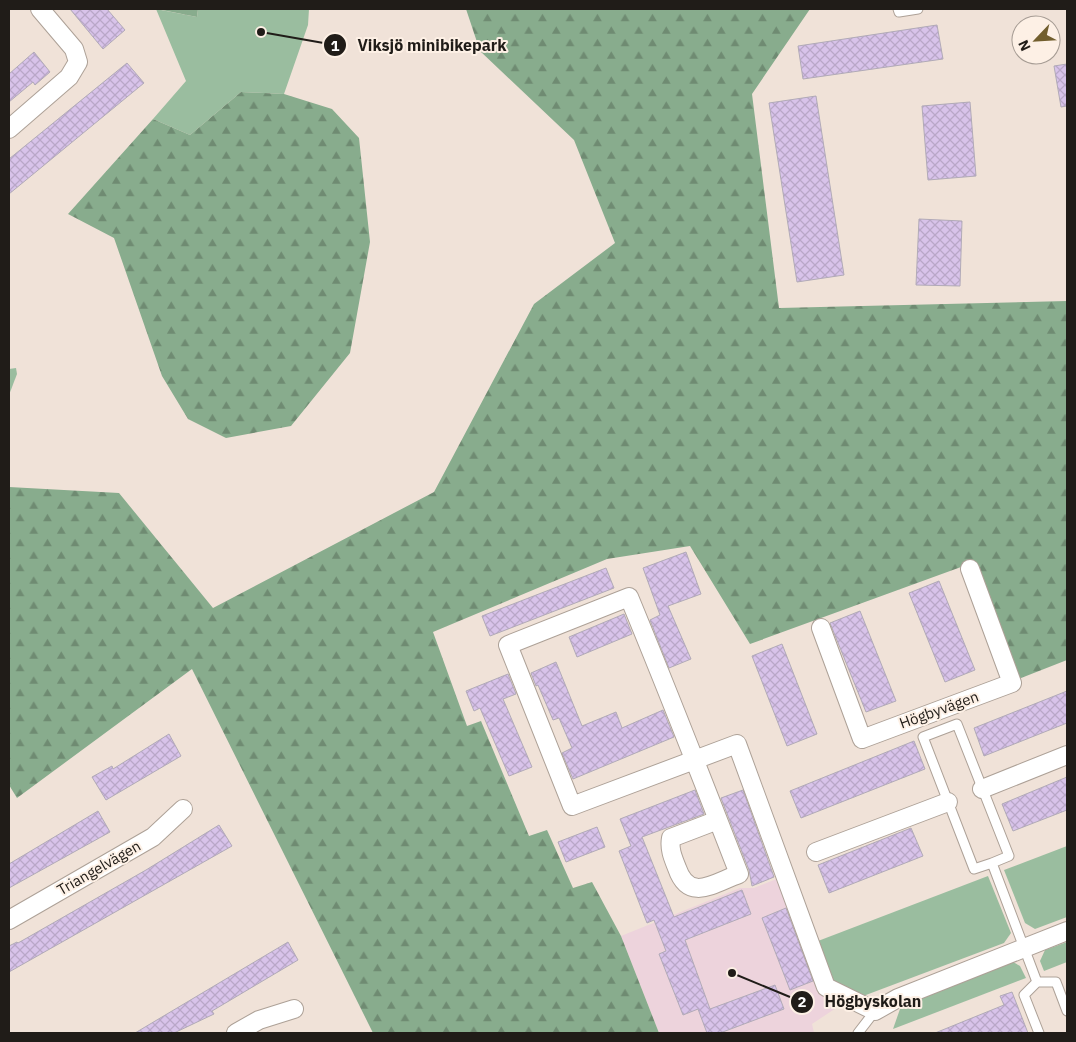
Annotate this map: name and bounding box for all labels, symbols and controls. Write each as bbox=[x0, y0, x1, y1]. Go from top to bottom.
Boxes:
north arrow bbox=[1011, 15, 1061, 65]
callout: Viksjö minibikepark bbox=[322, 30, 517, 61]
text: Viksjö minibikepark bbox=[357, 35, 507, 55]
text: 1 bbox=[330, 36, 340, 55]
text: N bbox=[1014, 37, 1035, 54]
street label: Högbyvägen bbox=[897, 686, 981, 733]
street label: Triangelvägen bbox=[53, 836, 144, 899]
callout: Högbyskolan bbox=[790, 986, 931, 1017]
text: Högbyskolan bbox=[825, 991, 921, 1011]
text: 2 bbox=[797, 992, 807, 1011]

